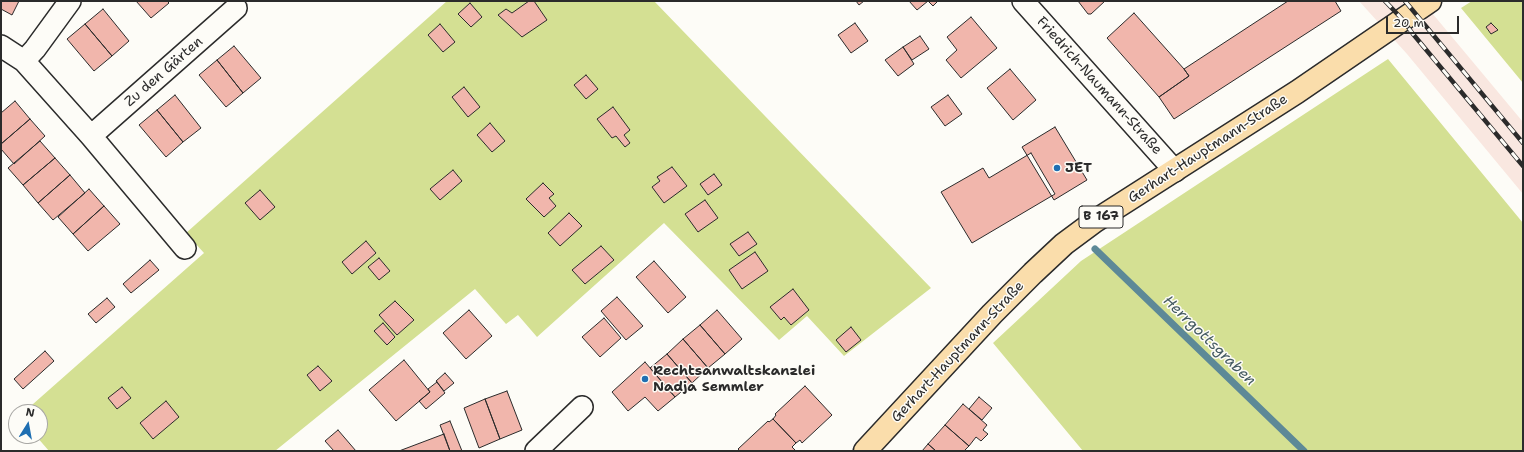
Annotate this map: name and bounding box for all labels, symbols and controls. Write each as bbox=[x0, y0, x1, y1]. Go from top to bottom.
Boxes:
scale bar bbox=[1388, 8, 1461, 34]
street label: Friedrich-Naumann-Straße bbox=[1033, 14, 1165, 158]
text: 20 m bbox=[1393, 15, 1424, 31]
street label: Zu den Gärten bbox=[122, 34, 206, 110]
street label: Gerhart-Hauptmann-Straße bbox=[1125, 91, 1291, 207]
place label: JET bbox=[1065, 160, 1092, 176]
marker: JET bbox=[1052, 163, 1062, 173]
road number: B 167 bbox=[1079, 206, 1123, 228]
street label: Gerhart-Hauptmann-Straße bbox=[888, 278, 1028, 426]
water label: Herrgottsgraben bbox=[1159, 292, 1259, 390]
place label: Rechtsanwaltskanzlei Nadja Semmler bbox=[653, 363, 815, 396]
marker: Rechtsanwaltskanzlei Nadja Semmler bbox=[640, 374, 650, 384]
north arrow bbox=[8, 404, 48, 444]
text: N bbox=[24, 405, 36, 421]

